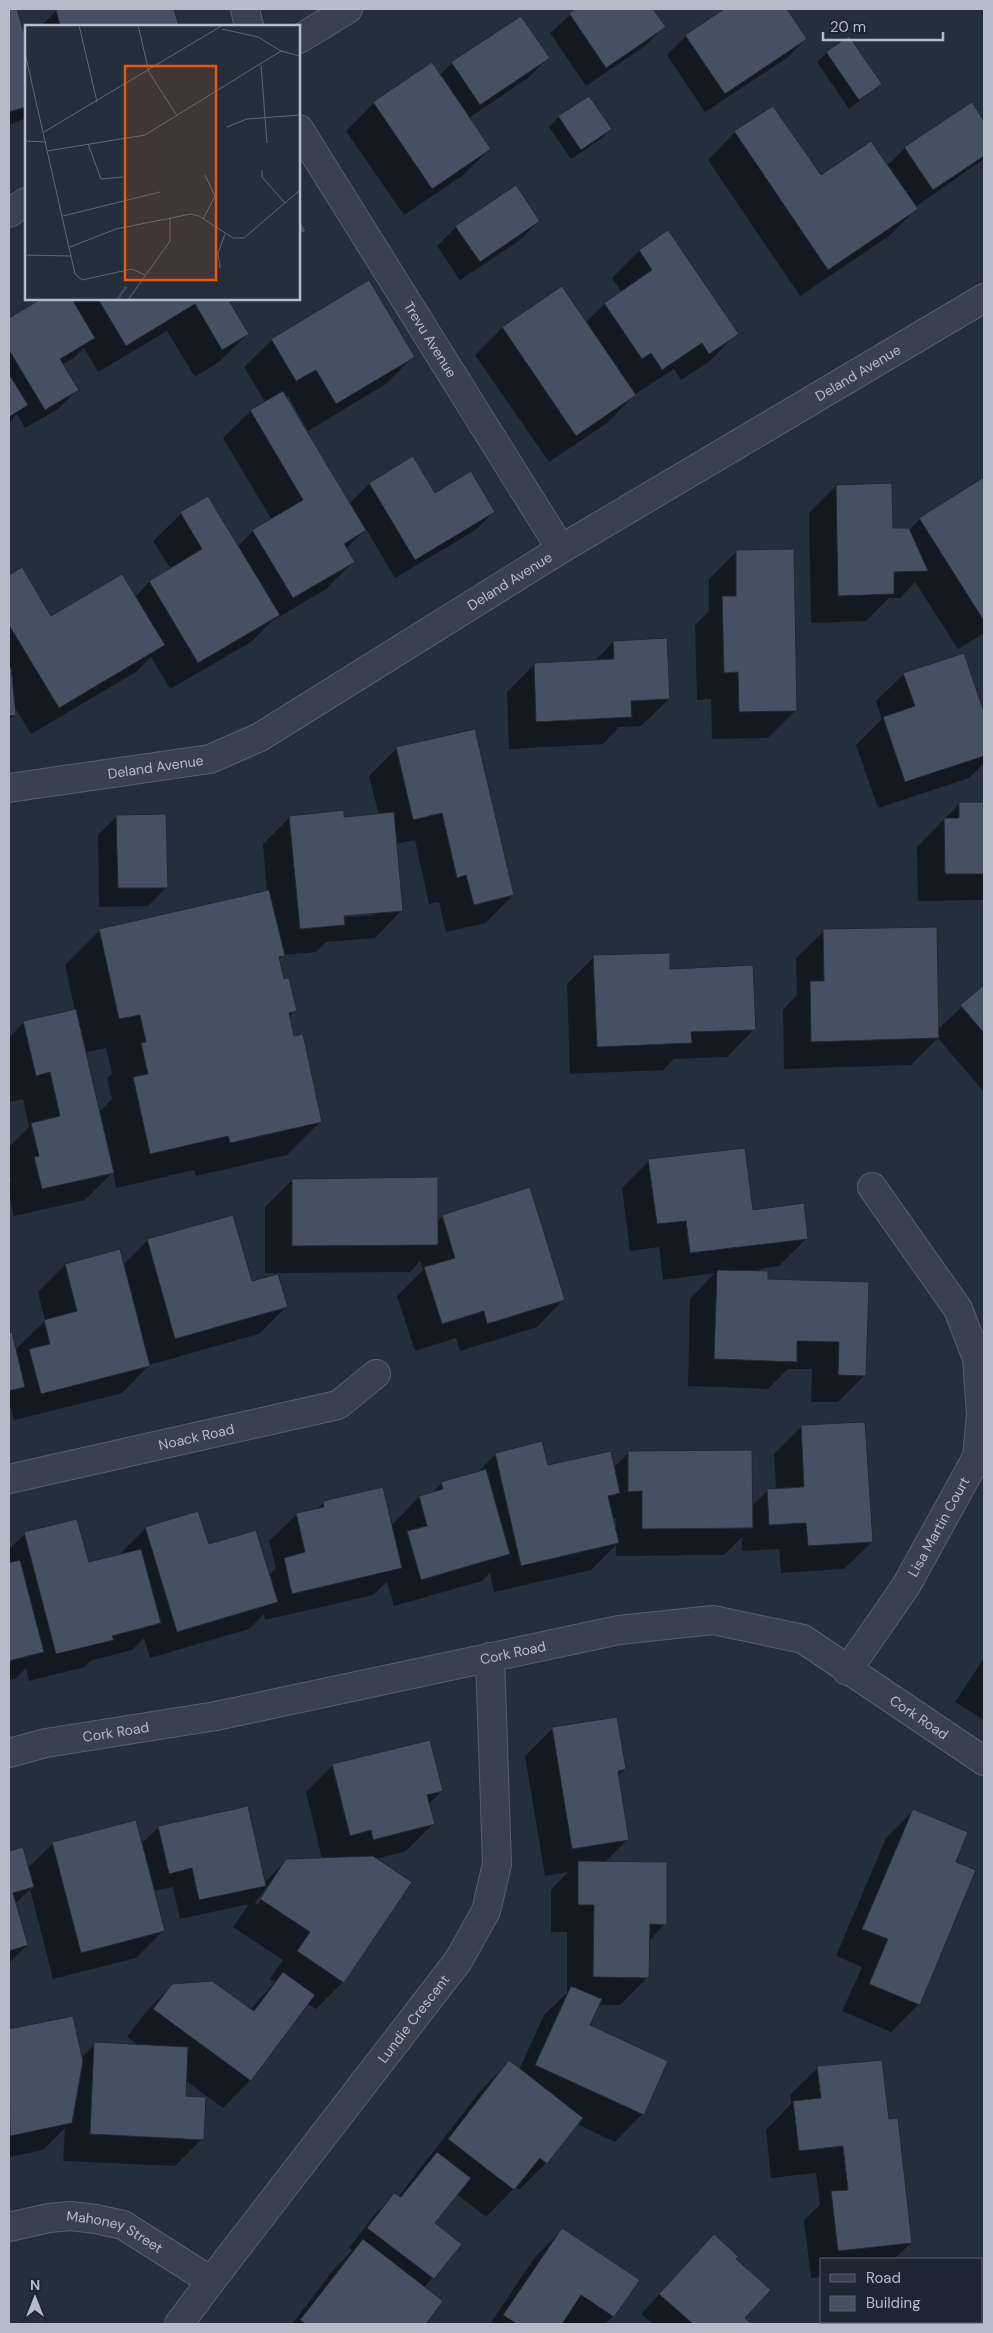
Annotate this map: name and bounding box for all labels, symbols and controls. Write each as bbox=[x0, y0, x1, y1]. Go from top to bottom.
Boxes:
scale bar bbox=[823, 10, 943, 42]
text: 20 m bbox=[830, 17, 866, 37]
inset map bbox=[25, 25, 300, 300]
street label: Trevu Avenue bbox=[400, 298, 461, 381]
street label: Deland Avenue bbox=[812, 340, 904, 405]
street label: Deland Avenue bbox=[464, 548, 555, 614]
street label: Deland Avenue bbox=[106, 751, 205, 783]
street label: Noack Road bbox=[157, 1420, 236, 1454]
street label: Lisa Martin Court bbox=[904, 1474, 973, 1580]
street label: Cork Road bbox=[478, 1637, 547, 1668]
street label: Cork Road bbox=[886, 1691, 952, 1743]
street label: Cork Road bbox=[81, 1718, 150, 1746]
street label: Lundie Crescent bbox=[374, 1971, 453, 2066]
street label: Mahoney Street bbox=[66, 2207, 166, 2257]
legend bbox=[820, 2258, 983, 2323]
text: Road bbox=[866, 2268, 901, 2288]
north arrow bbox=[10, 2273, 60, 2323]
text: N bbox=[30, 2276, 40, 2294]
text: Building bbox=[866, 2293, 921, 2313]

